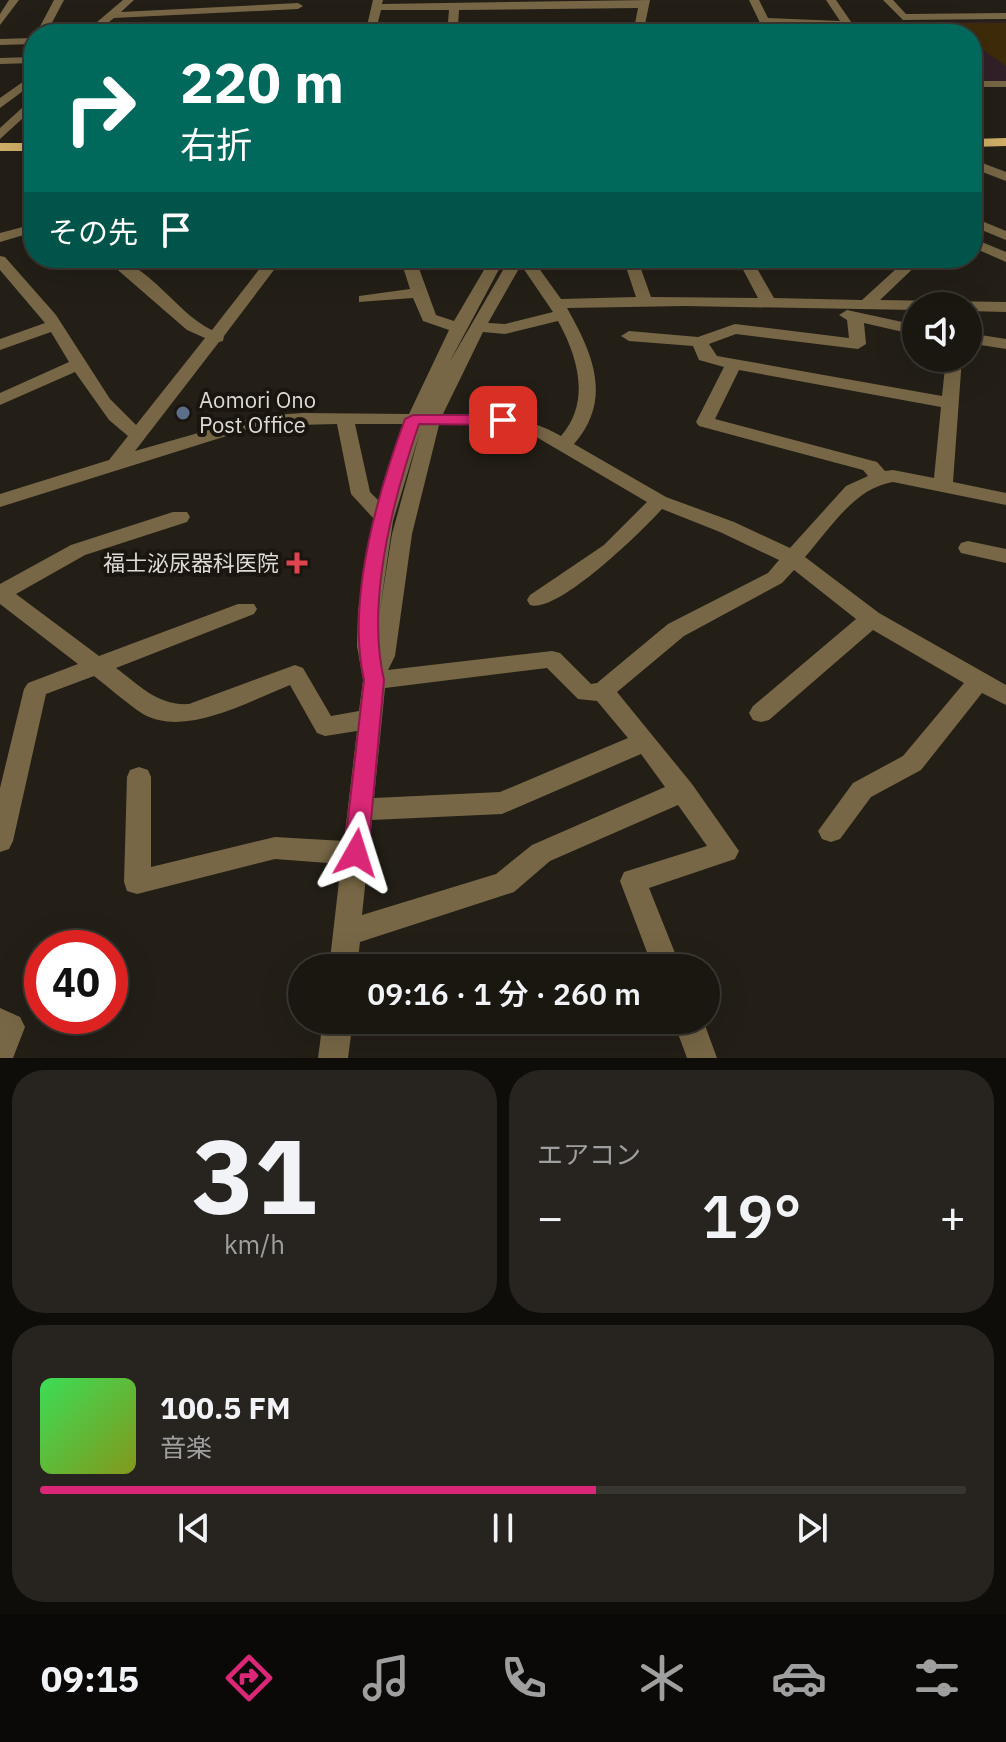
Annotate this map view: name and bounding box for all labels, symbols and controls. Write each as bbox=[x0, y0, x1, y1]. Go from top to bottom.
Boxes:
text: 220 m bbox=[180, 46, 344, 118]
icon: right bbox=[48, 56, 152, 160]
text: 右折 bbox=[180, 121, 252, 168]
icon: arrive bbox=[154, 208, 198, 252]
text: その先 bbox=[48, 212, 138, 251]
map controls bbox=[902, 292, 982, 372]
button: sound bbox=[902, 292, 982, 372]
place label: Aomori Ono Post Office bbox=[199, 385, 316, 439]
pin bbox=[469, 386, 537, 454]
icon: arrive bbox=[481, 398, 525, 442]
marker: Aomori Ono Post Office bbox=[174, 404, 192, 422]
place label: 福士泌尿器科医院 bbox=[103, 548, 279, 577]
marker: 福士泌尿器科医院 bbox=[286, 552, 308, 574]
position arrow bbox=[314, 811, 398, 895]
speed limit sign: 40 bbox=[24, 930, 128, 1034]
text: 09:16 · 1 分 · 260 m bbox=[367, 974, 641, 1013]
text: 31 bbox=[192, 1107, 317, 1243]
text: エアコン bbox=[537, 1137, 641, 1171]
text: 19° bbox=[701, 1176, 802, 1255]
text: − bbox=[537, 1188, 563, 1245]
text: + bbox=[940, 1188, 966, 1245]
text: km/h bbox=[224, 1227, 285, 1261]
text: 100.5 FM bbox=[160, 1388, 291, 1427]
text: 音楽 bbox=[160, 1430, 212, 1464]
icon: previous bbox=[172, 1506, 216, 1550]
icon: pause bbox=[481, 1506, 525, 1550]
icon: next bbox=[790, 1506, 834, 1550]
icon: directions bbox=[221, 1650, 277, 1706]
icon: music bbox=[358, 1650, 414, 1706]
icon: phone bbox=[496, 1650, 552, 1706]
icon: climate bbox=[634, 1650, 690, 1706]
icon: car bbox=[771, 1650, 827, 1706]
icon: filters bbox=[909, 1650, 965, 1706]
text: 09:15 bbox=[41, 1655, 139, 1702]

